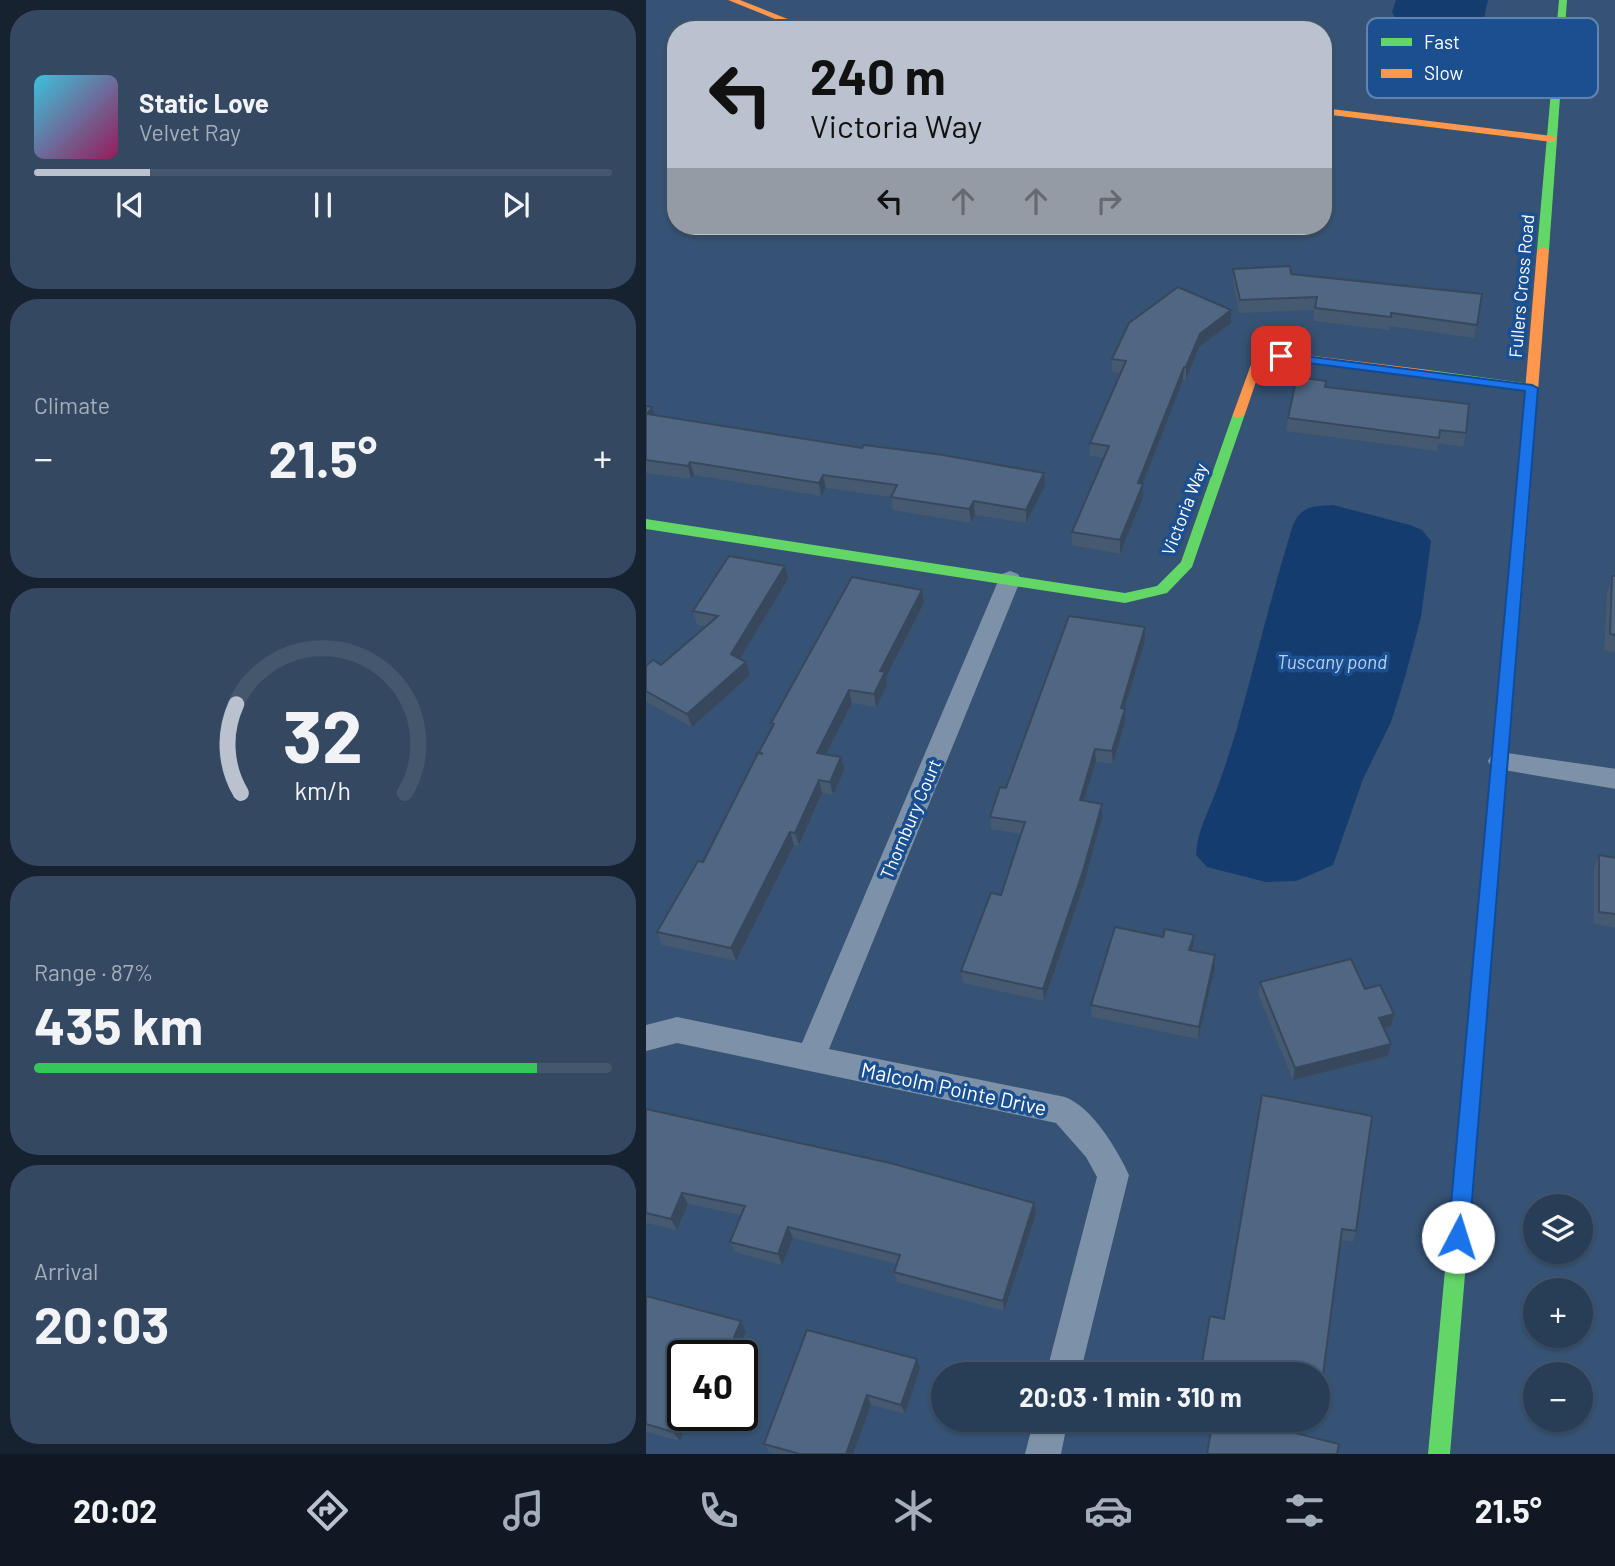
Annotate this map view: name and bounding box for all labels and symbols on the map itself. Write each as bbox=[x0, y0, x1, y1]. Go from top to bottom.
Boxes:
legend bbox=[1367, 18, 1598, 98]
text: Fast bbox=[1424, 30, 1460, 53]
text: Slow bbox=[1424, 61, 1463, 84]
street label: Fullers Cross Road bbox=[1504, 213, 1538, 359]
pin bbox=[1251, 326, 1311, 386]
street label: Victoria Way bbox=[1156, 460, 1212, 558]
water label: Tuscany pond bbox=[1277, 650, 1387, 673]
street label: Thornbury Court bbox=[875, 756, 945, 882]
street label: Malcolm Pointe Drive bbox=[859, 1056, 1049, 1120]
position arrow bbox=[1421, 1200, 1495, 1274]
speed limit sign: 40 bbox=[667, 1340, 758, 1431]

